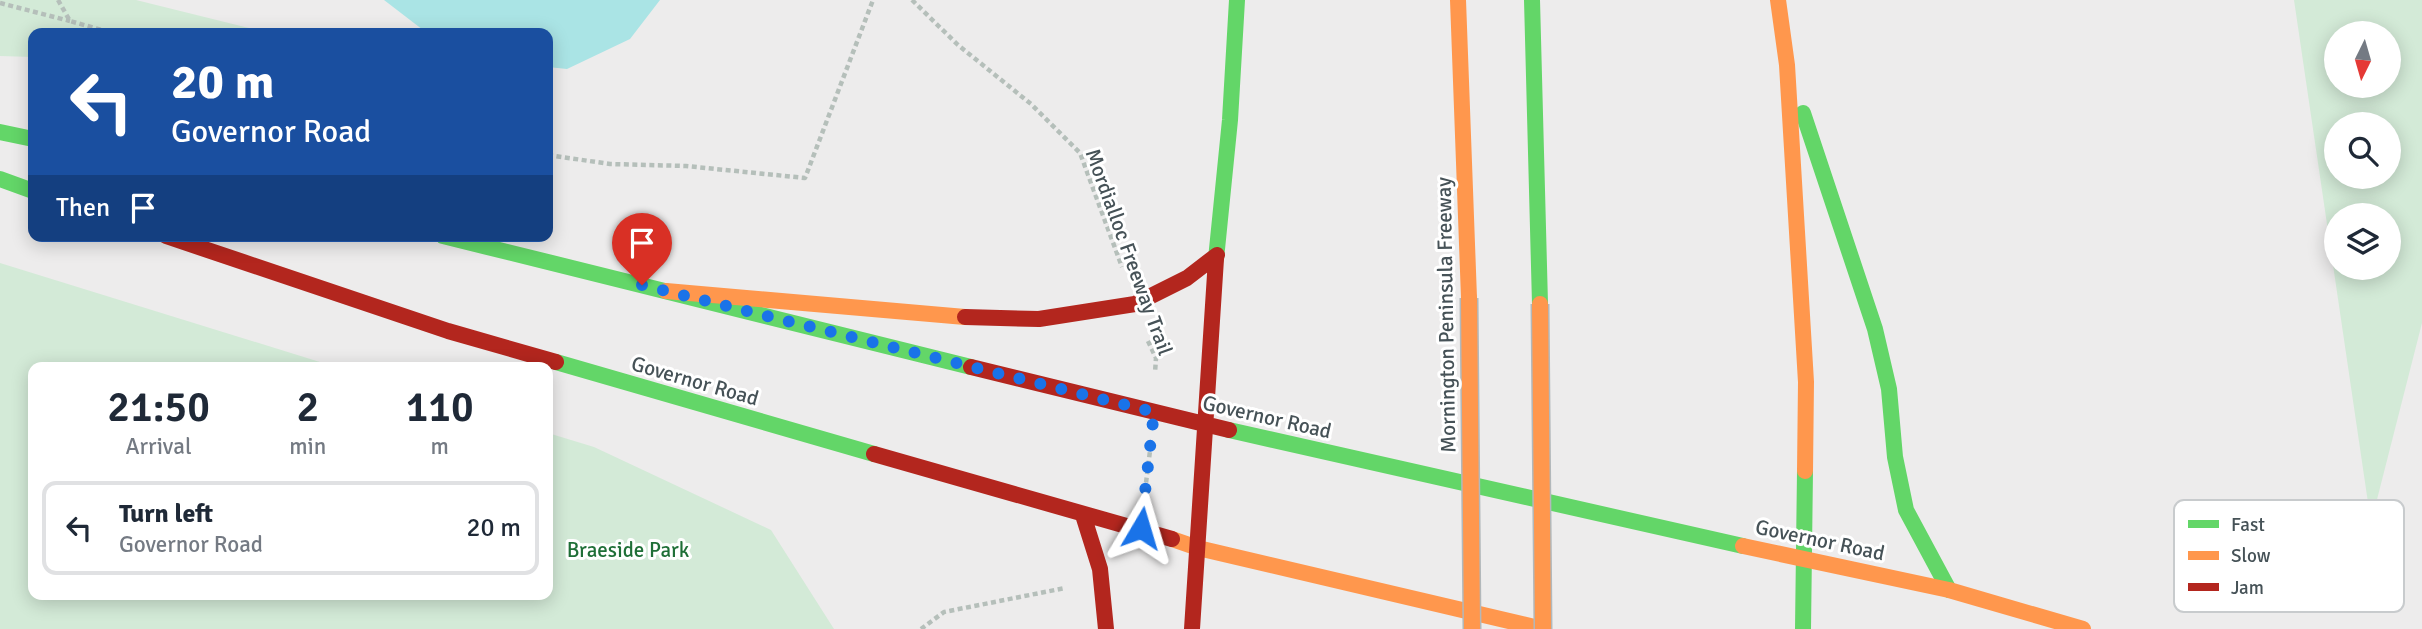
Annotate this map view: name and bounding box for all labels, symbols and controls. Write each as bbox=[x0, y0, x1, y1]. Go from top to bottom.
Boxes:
north arrow bbox=[2324, 21, 2401, 98]
map controls bbox=[2324, 21, 2401, 280]
text: 20 m bbox=[171, 52, 274, 112]
icon: left bbox=[56, 56, 147, 147]
text: Governor Road bbox=[171, 112, 371, 151]
button: search bbox=[2324, 112, 2401, 189]
street label: Mordialloc Freeway Trail bbox=[1080, 145, 1178, 359]
street label: Mornington Peninsula Freeway bbox=[1431, 177, 1461, 453]
icon: arrive bbox=[124, 189, 162, 227]
text: Then bbox=[56, 192, 110, 224]
button: layers bbox=[2324, 203, 2401, 280]
pin bbox=[612, 213, 672, 285]
icon: arrive bbox=[623, 224, 661, 262]
street label: Governor Road bbox=[628, 350, 762, 412]
text: 21:50 bbox=[107, 382, 210, 433]
text: 2 bbox=[296, 382, 319, 433]
text: 110 bbox=[406, 382, 474, 433]
street label: Governor Road bbox=[1200, 390, 1334, 444]
text: Arrival bbox=[125, 432, 192, 461]
text: min bbox=[289, 432, 326, 461]
text: m bbox=[430, 432, 449, 461]
position arrow bbox=[1104, 491, 1178, 565]
text: Turn left bbox=[119, 498, 213, 530]
legend bbox=[2174, 500, 2404, 612]
icon: left bbox=[60, 509, 98, 547]
text: 20 m bbox=[466, 512, 521, 544]
text: Fast bbox=[2231, 513, 2265, 537]
street label: Governor Road bbox=[1753, 514, 1887, 566]
text: Governor Road bbox=[119, 530, 263, 559]
park label: Braeside Park bbox=[567, 537, 690, 563]
text: Slow bbox=[2231, 544, 2271, 568]
text: Jam bbox=[2231, 576, 2264, 600]

